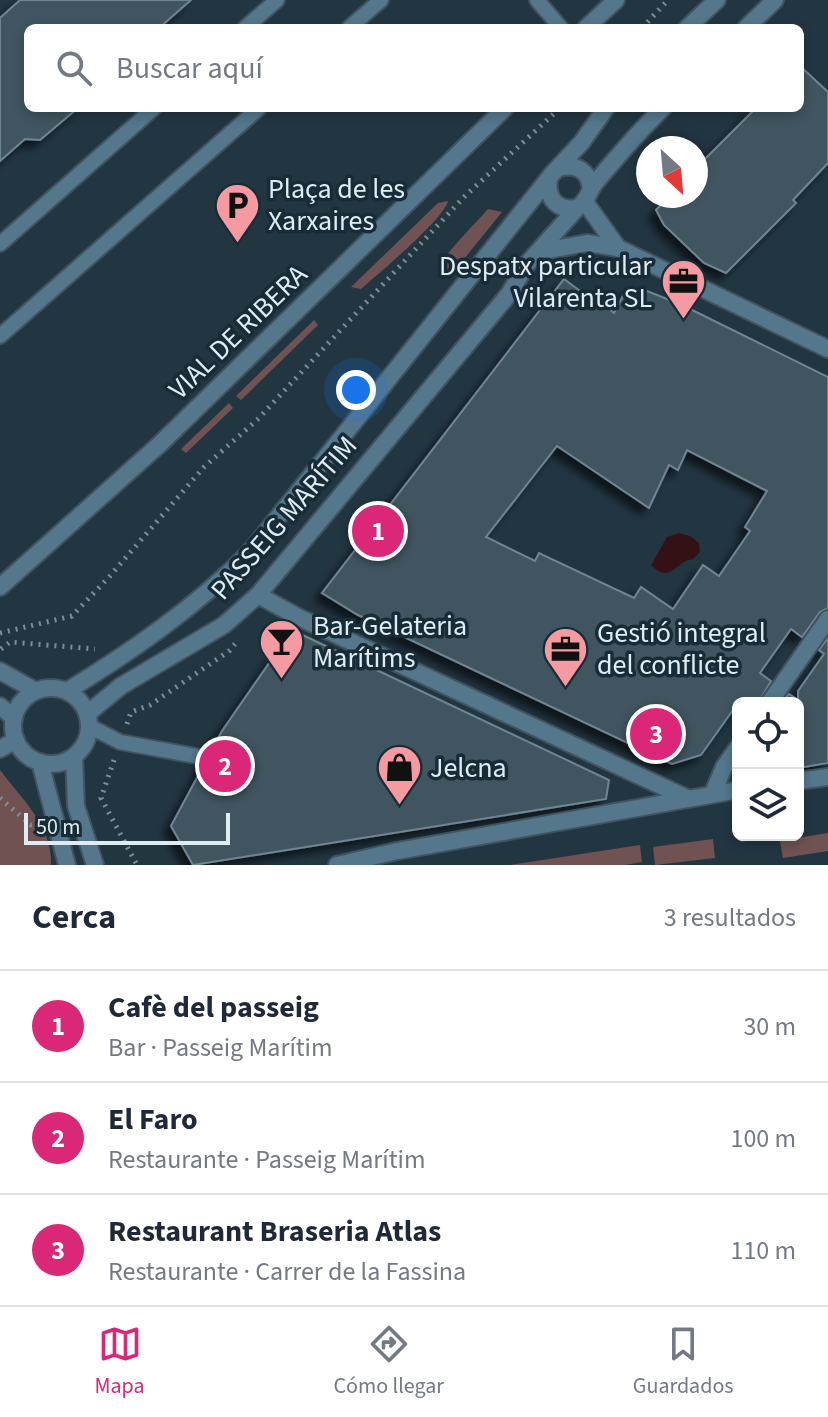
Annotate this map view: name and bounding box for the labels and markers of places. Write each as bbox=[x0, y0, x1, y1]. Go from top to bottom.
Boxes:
place label: Plaça de les Xarxaires bbox=[268, 169, 405, 241]
parking icon: Plaça de les Xarxaires bbox=[213, 181, 261, 244]
place label: Despatx particular Vilarenta SL bbox=[439, 246, 652, 318]
office icon: Despatx particular Vilarenta SL bbox=[659, 258, 707, 321]
pin: 1 bbox=[352, 501, 404, 561]
place label: Bar-Gelateria Marítims bbox=[313, 606, 467, 678]
place label: Gestió integral del conflicte bbox=[597, 613, 766, 685]
bar icon: Bar-Gelateria Marítims bbox=[258, 618, 306, 681]
office icon: Gestió integral del conflicte bbox=[542, 625, 590, 688]
pin: 3 bbox=[630, 704, 682, 764]
pin: 2 bbox=[199, 736, 251, 796]
shop icon: Jelcna bbox=[375, 744, 423, 807]
place label: Jelcna bbox=[430, 748, 507, 788]

